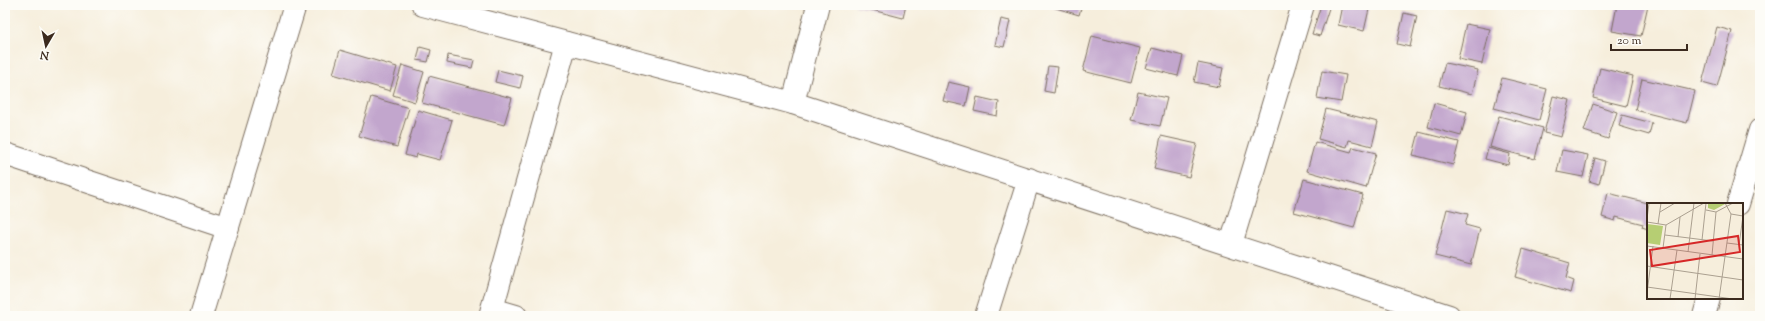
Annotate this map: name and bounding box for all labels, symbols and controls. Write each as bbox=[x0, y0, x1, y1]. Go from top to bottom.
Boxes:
north arrow bbox=[26, 26, 66, 66]
scale bar bbox=[1611, 26, 1687, 52]
text: 20 m bbox=[1617, 32, 1642, 50]
text: N bbox=[39, 46, 51, 64]
inset map bbox=[1647, 203, 1743, 299]

